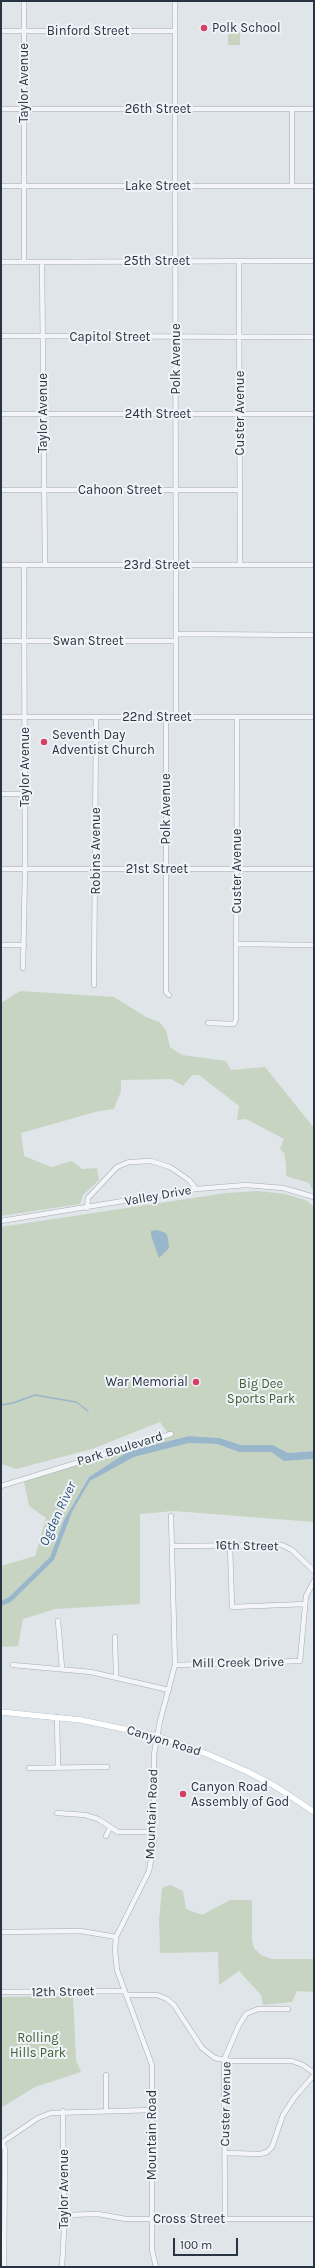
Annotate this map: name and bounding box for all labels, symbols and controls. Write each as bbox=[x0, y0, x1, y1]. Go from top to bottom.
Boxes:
place label: Polk School bbox=[212, 20, 281, 36]
street label: Binford Street bbox=[47, 23, 129, 39]
marker: Polk School bbox=[199, 23, 209, 33]
street label: Taylor Avenue bbox=[16, 43, 32, 123]
street label: 26th Street bbox=[125, 101, 191, 117]
street label: Lake Street bbox=[125, 178, 191, 194]
street label: 25th Street bbox=[124, 253, 190, 269]
street label: Polk Avenue bbox=[168, 323, 184, 395]
street label: Capitol Street bbox=[69, 329, 151, 345]
street label: Custer Avenue bbox=[232, 371, 248, 455]
street label: Taylor Avenue bbox=[35, 373, 51, 453]
street label: 24th Street bbox=[125, 406, 191, 422]
street label: Cahoon Street bbox=[78, 482, 162, 498]
street label: 23rd Street bbox=[124, 557, 190, 573]
street label: Swan Street bbox=[52, 633, 124, 649]
street label: 22nd Street bbox=[122, 709, 192, 725]
street label: Taylor Avenue bbox=[17, 727, 33, 807]
place label: Seventh Day Adventist Church bbox=[52, 727, 155, 758]
marker: Seventh Day Adventist Church bbox=[39, 737, 49, 747]
street label: Polk Avenue bbox=[158, 773, 174, 845]
street label: Robins Avenue bbox=[88, 807, 104, 895]
street label: Custer Avenue bbox=[229, 829, 245, 913]
street label: 21st Street bbox=[126, 861, 188, 877]
street label: Valley Drive bbox=[123, 1182, 193, 1210]
place label: War Memorial bbox=[106, 1374, 188, 1390]
park label: Big Dee Sports Park bbox=[227, 1376, 295, 1407]
marker: War Memorial bbox=[191, 1377, 201, 1387]
street label: Park Boulevard bbox=[75, 1429, 165, 1469]
water label: Ogden River bbox=[36, 1479, 80, 1549]
street label: 16th Street bbox=[215, 1538, 279, 1554]
street label: Mill Creek Drive bbox=[192, 1654, 284, 1672]
street label: Canyon Road bbox=[125, 1722, 203, 1760]
street label: Mountain Road bbox=[143, 1768, 161, 1860]
place label: Canyon Road Assembly of God bbox=[191, 1779, 289, 1810]
marker: Canyon Road Assembly of God bbox=[178, 1789, 188, 1799]
street label: 12th Street bbox=[31, 1984, 95, 2000]
park label: Rolling Hills Park bbox=[10, 2030, 66, 2061]
street label: Custer Avenue bbox=[217, 2061, 235, 2147]
street label: Mountain Road bbox=[144, 2090, 160, 2180]
street label: Taylor Avenue bbox=[56, 2149, 72, 2229]
street label: Cross Street bbox=[153, 2211, 225, 2227]
scale bar bbox=[175, 2230, 240, 2256]
text: 100 m bbox=[180, 2238, 212, 2252]

